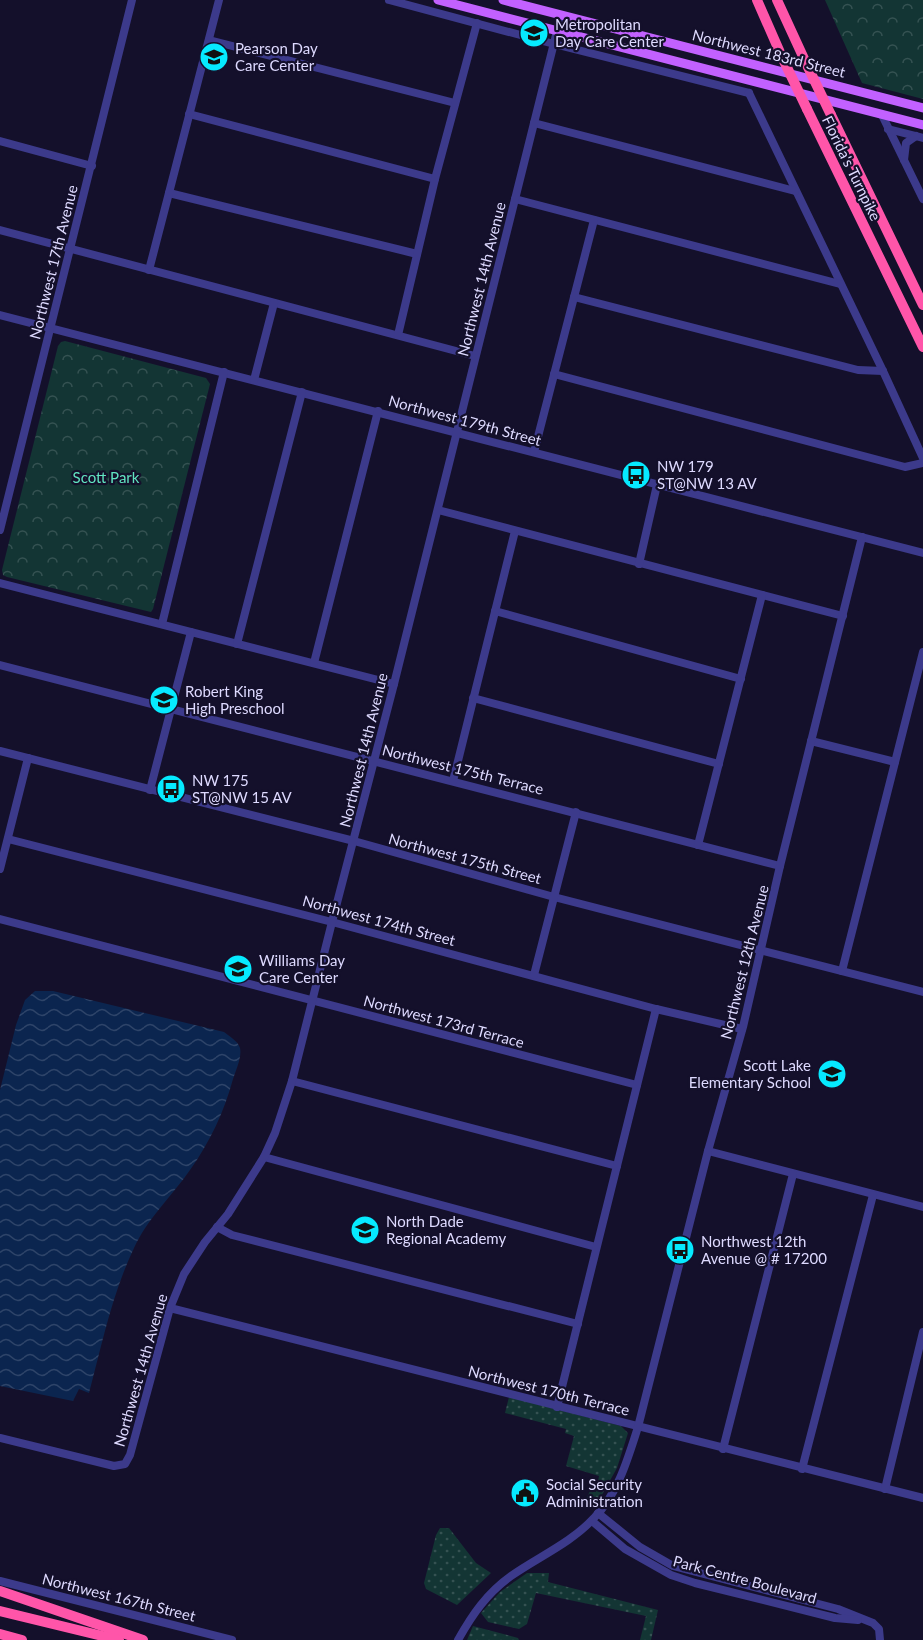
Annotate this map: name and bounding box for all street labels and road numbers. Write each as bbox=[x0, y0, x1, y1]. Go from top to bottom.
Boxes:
street label: Northwest 183rd Street bbox=[691, 25, 848, 81]
street label: Florida's Turnpike bbox=[819, 113, 885, 224]
street label: Northwest 17th Avenue bbox=[25, 183, 81, 341]
street label: Northwest 14th Avenue bbox=[453, 200, 509, 358]
street label: Northwest 179th Street bbox=[387, 391, 544, 449]
street label: Northwest 14th Avenue bbox=[335, 671, 391, 829]
street label: Northwest 175th Terrace bbox=[380, 740, 546, 798]
street label: Northwest 175th Street bbox=[387, 829, 544, 887]
street label: Northwest 12th Avenue bbox=[716, 883, 772, 1041]
street label: Northwest 174th Street bbox=[301, 891, 458, 949]
street label: Northwest 173rd Terrace bbox=[362, 991, 526, 1051]
street label: Northwest 14th Avenue bbox=[110, 1291, 170, 1449]
street label: Northwest 170th Terrace bbox=[466, 1361, 632, 1419]
street label: Park Centre Boulevard bbox=[671, 1551, 819, 1607]
street label: Northwest 167th Street bbox=[40, 1569, 198, 1625]

